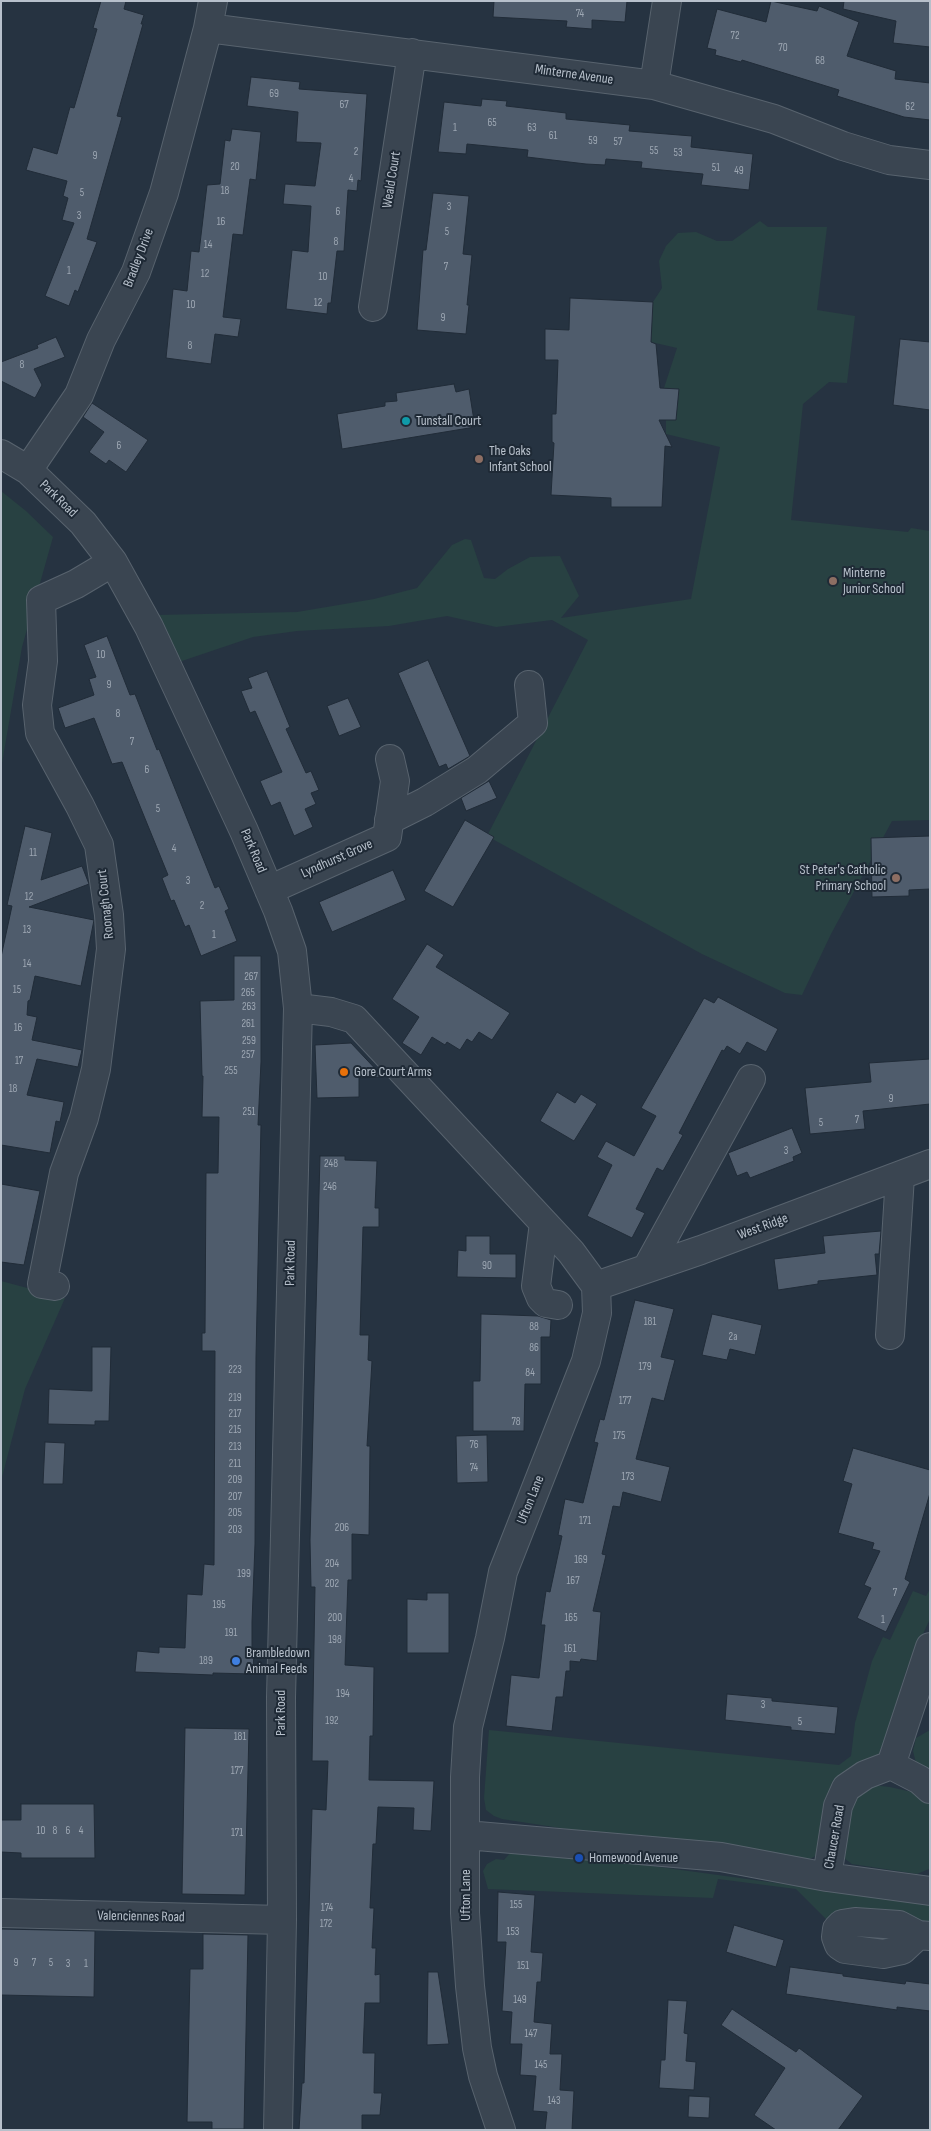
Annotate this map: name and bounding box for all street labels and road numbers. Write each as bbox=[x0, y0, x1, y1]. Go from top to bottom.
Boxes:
street label: Minterne Avenue bbox=[534, 61, 614, 89]
street label: Weald Court bbox=[379, 150, 405, 210]
street label: Bradley Drive bbox=[120, 226, 158, 290]
street label: Park Road bbox=[36, 477, 80, 521]
street label: Park Road bbox=[236, 827, 270, 875]
street label: Lyndhurst Grove bbox=[299, 836, 375, 882]
street label: Roonagh Court bbox=[94, 868, 118, 940]
street label: West Ridge bbox=[736, 1210, 790, 1244]
street label: Park Road bbox=[282, 1240, 300, 1286]
street label: Ufton Lane bbox=[514, 1473, 548, 1527]
street label: Park Road bbox=[273, 1690, 289, 1736]
street label: Chaucer Road bbox=[821, 1804, 849, 1870]
street label: Ufton Lane bbox=[458, 1869, 474, 1921]
street label: Valenciennes Road bbox=[97, 1908, 185, 1926]

